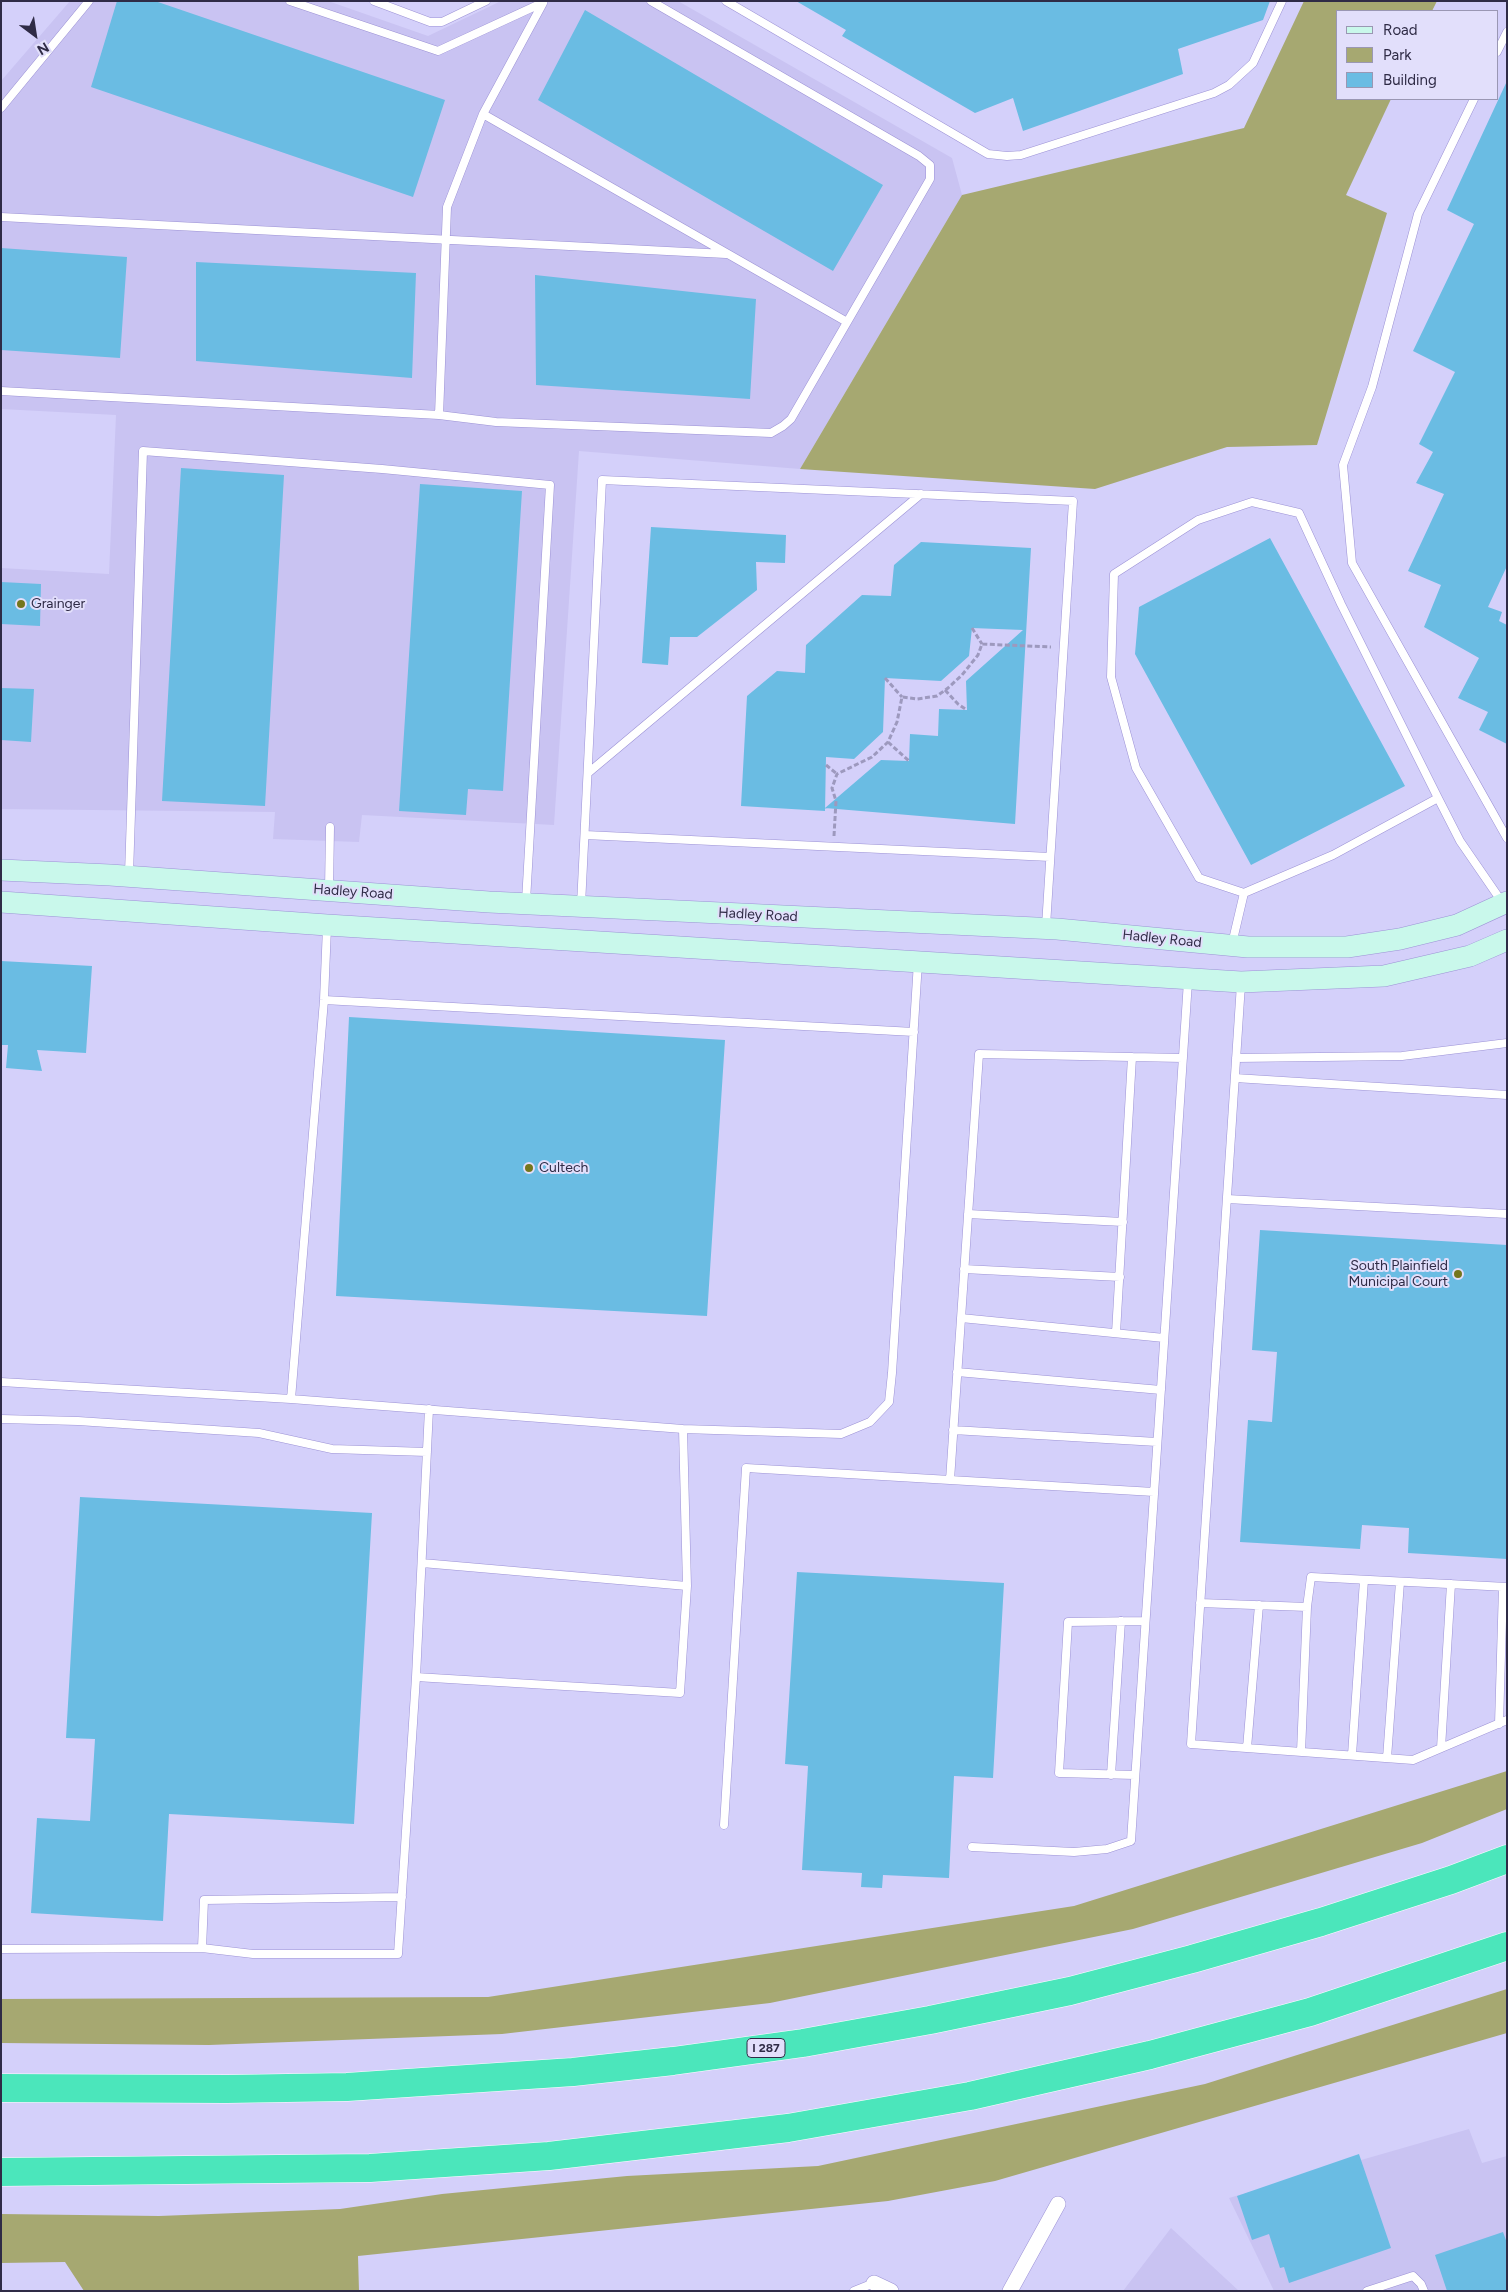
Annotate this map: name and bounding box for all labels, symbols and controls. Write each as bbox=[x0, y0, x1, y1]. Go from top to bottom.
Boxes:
north arrow bbox=[10, 10, 60, 60]
legend bbox=[1336, 10, 1498, 100]
text: Road bbox=[1383, 21, 1418, 39]
text: N bbox=[34, 38, 52, 58]
text: Park bbox=[1383, 46, 1412, 64]
text: Building bbox=[1383, 71, 1437, 89]
place label: Grainger bbox=[31, 596, 85, 612]
marker: Grainger bbox=[15, 598, 27, 610]
street label: Hadley Road bbox=[313, 881, 393, 903]
street label: Hadley Road bbox=[718, 905, 798, 925]
street label: Hadley Road bbox=[1122, 926, 1202, 952]
place label: Cultech bbox=[539, 1160, 588, 1176]
marker: Cultech bbox=[523, 1162, 535, 1174]
place label: South Plainfield Municipal Court bbox=[1348, 1258, 1448, 1290]
marker: South Plainfield Municipal Court bbox=[1452, 1268, 1464, 1280]
road number: I 287 bbox=[747, 2039, 785, 2058]

